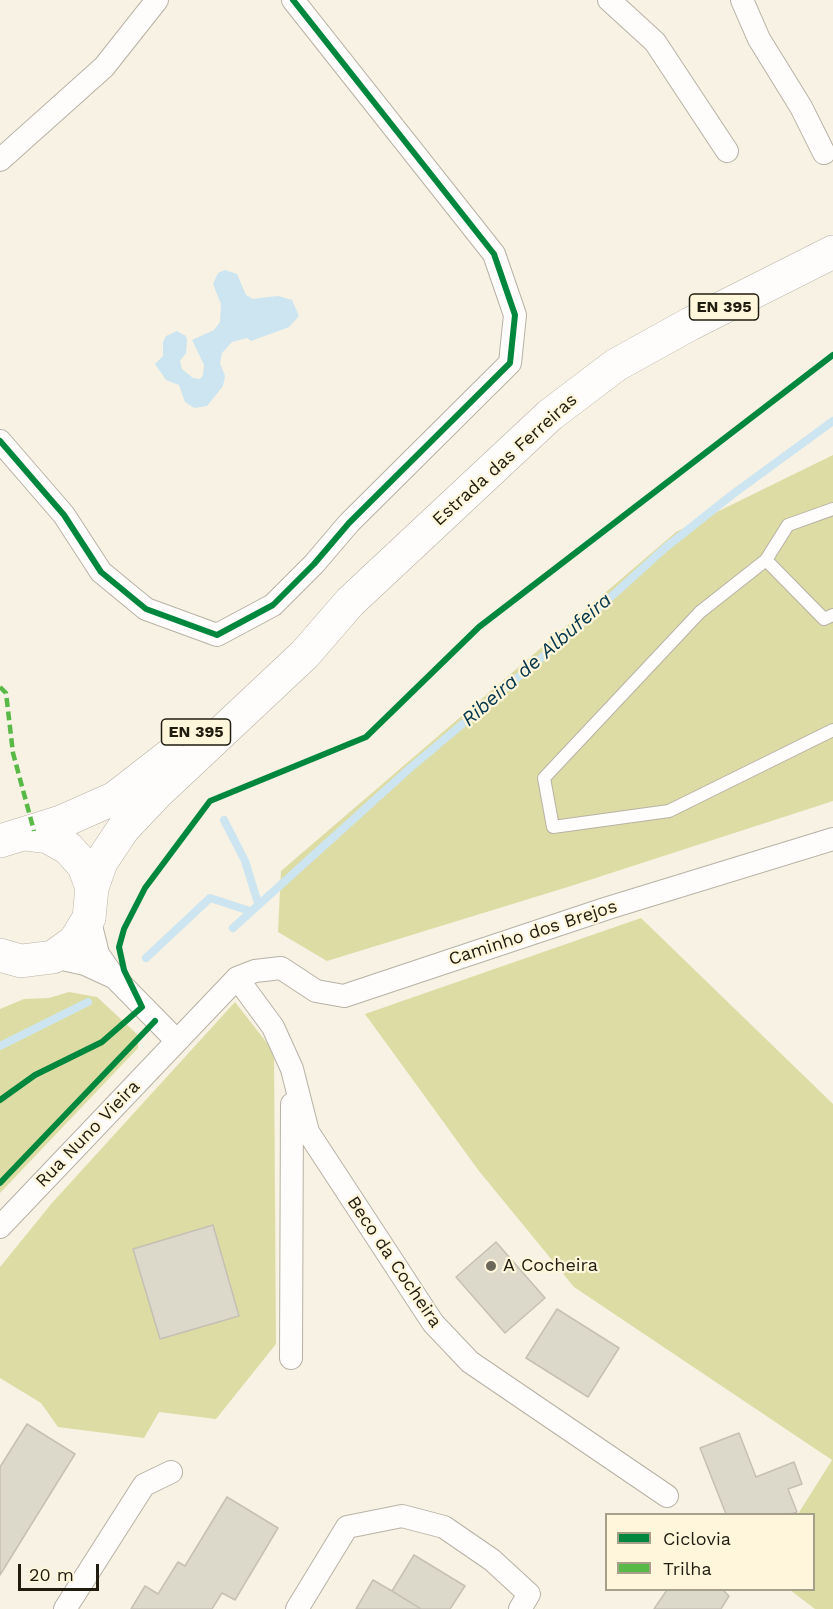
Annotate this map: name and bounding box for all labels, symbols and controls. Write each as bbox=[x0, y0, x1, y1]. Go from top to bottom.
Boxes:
road number: EN 395 bbox=[690, 294, 758, 320]
street label: Estrada das Ferreiras bbox=[428, 389, 582, 531]
water label: Ribeira de Albufeira bbox=[457, 588, 617, 732]
road number: EN 395 bbox=[162, 719, 230, 745]
street label: Caminho dos Brejos bbox=[446, 896, 620, 970]
street label: Rua Nuno Vieira bbox=[31, 1076, 145, 1192]
street label: Beco da Cocheira bbox=[342, 1192, 446, 1332]
place label: A Cocheira bbox=[503, 1255, 598, 1277]
marker: A Cocheira bbox=[484, 1259, 498, 1273]
legend bbox=[605, 1513, 815, 1591]
text: Ciclovia bbox=[663, 1528, 731, 1549]
scale bar bbox=[21, 1552, 102, 1590]
text: Trilha bbox=[663, 1558, 712, 1579]
text: 20 m bbox=[29, 1564, 74, 1585]

